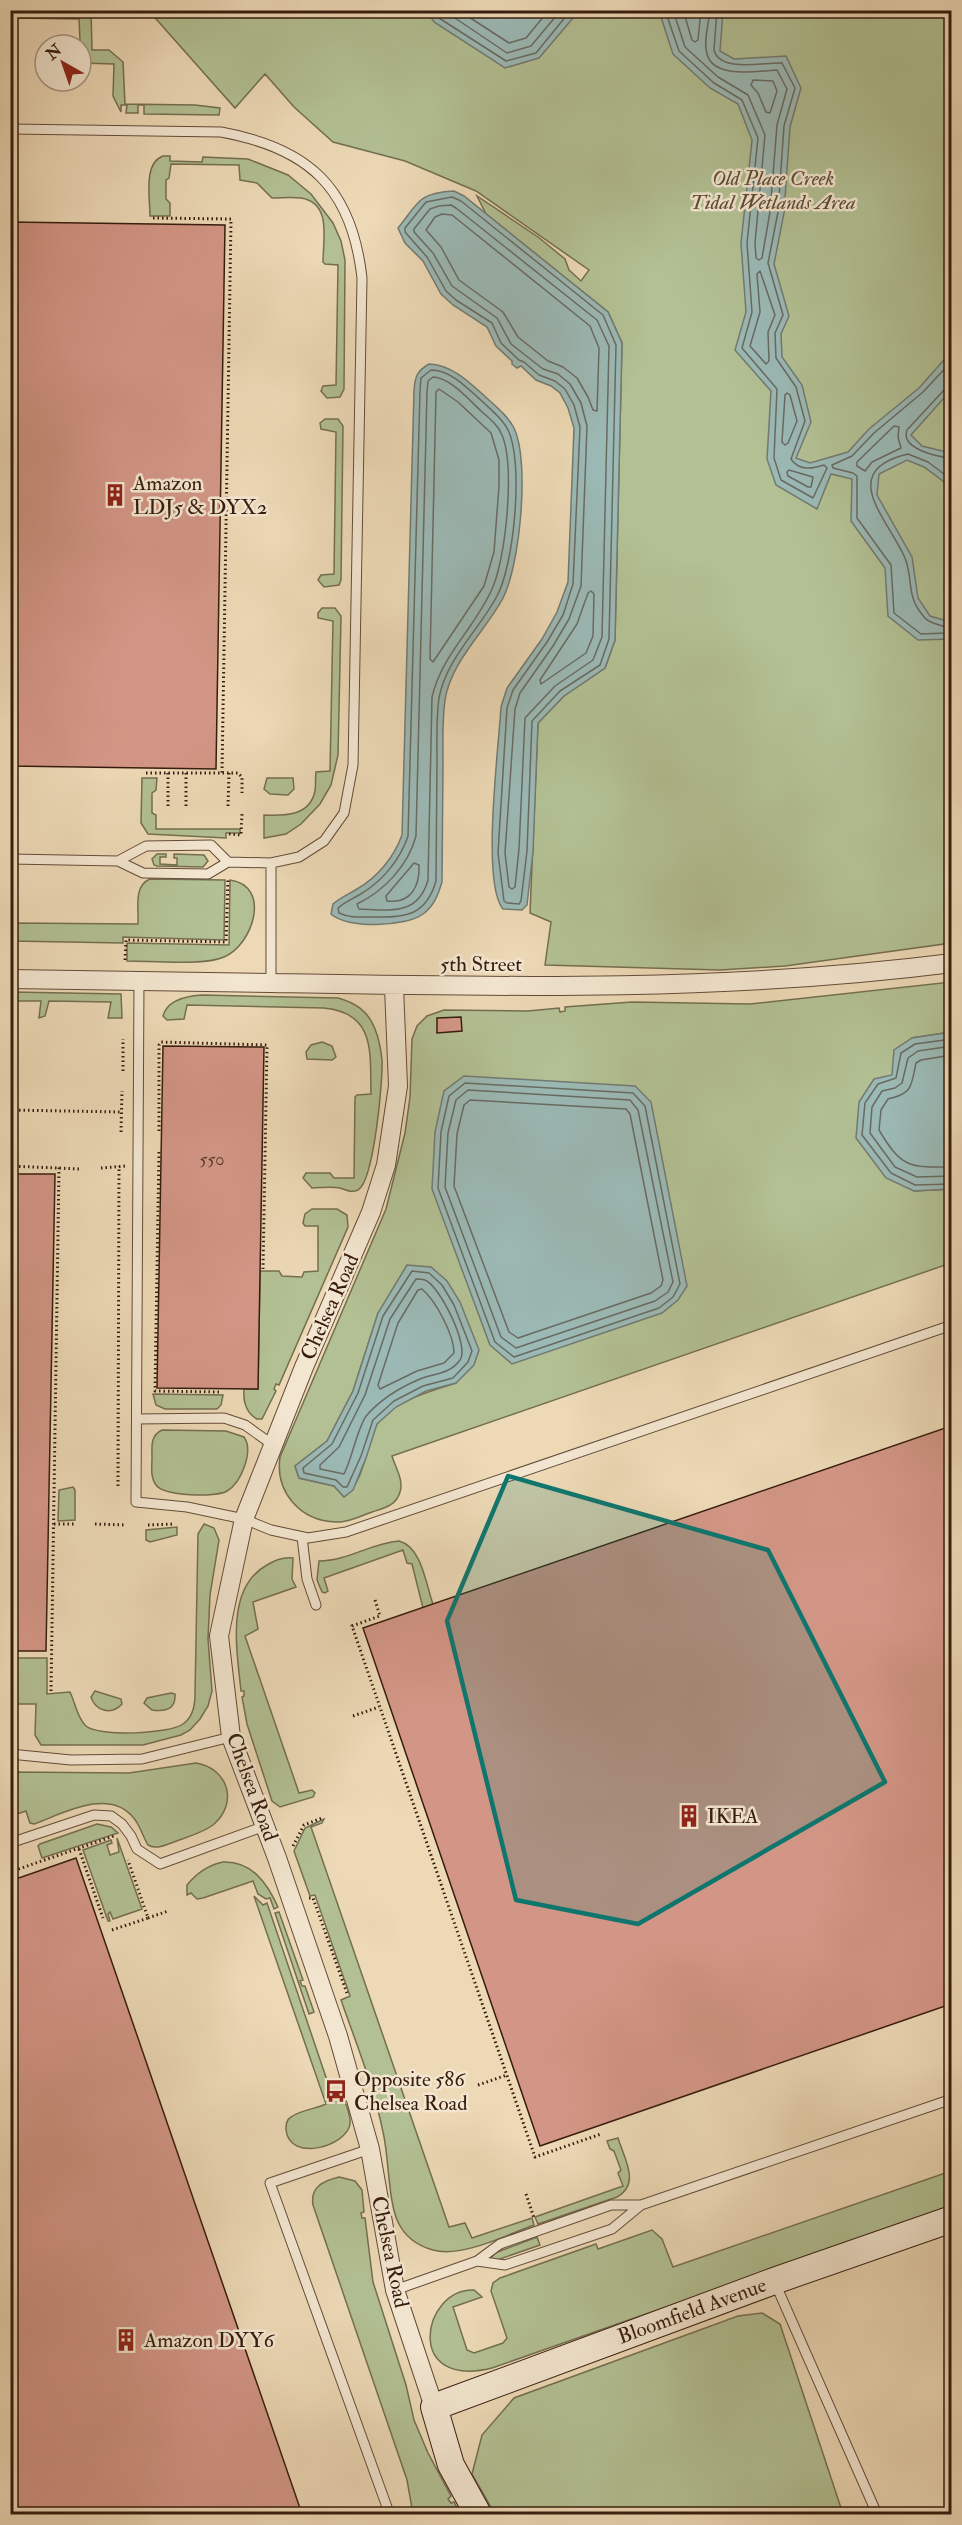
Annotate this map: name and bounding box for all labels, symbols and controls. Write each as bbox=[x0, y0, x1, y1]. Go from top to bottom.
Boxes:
north arrow bbox=[33, 33, 93, 93]
text: N bbox=[41, 40, 66, 65]
park label: Old Place Creek Tidal Wetlands Area bbox=[690, 165, 856, 216]
place label: Amazon LDJ5 & DYX2 bbox=[132, 470, 267, 521]
building icon: Amazon LDJ5 & DYX2 bbox=[102, 482, 128, 508]
street label: 5th Street bbox=[440, 951, 522, 978]
house number: 550 bbox=[200, 1148, 224, 1171]
street label: Chelsea Road bbox=[295, 1249, 366, 1364]
street label: Chelsea Road bbox=[220, 1729, 284, 1846]
building icon: IKEA bbox=[676, 1803, 702, 1829]
place label: IKEA bbox=[707, 1803, 759, 1830]
place label: Opposite 586 Chelsea Road bbox=[354, 2066, 468, 2117]
bus stop icon: Opposite 586 Chelsea Road bbox=[323, 2078, 349, 2104]
street label: Chelsea Road bbox=[365, 2194, 415, 2311]
street label: Bloomfield Avenue bbox=[614, 2271, 770, 2350]
building icon: Amazon DYY6 bbox=[113, 2327, 139, 2353]
place label: Amazon DYY6 bbox=[143, 2327, 276, 2354]

